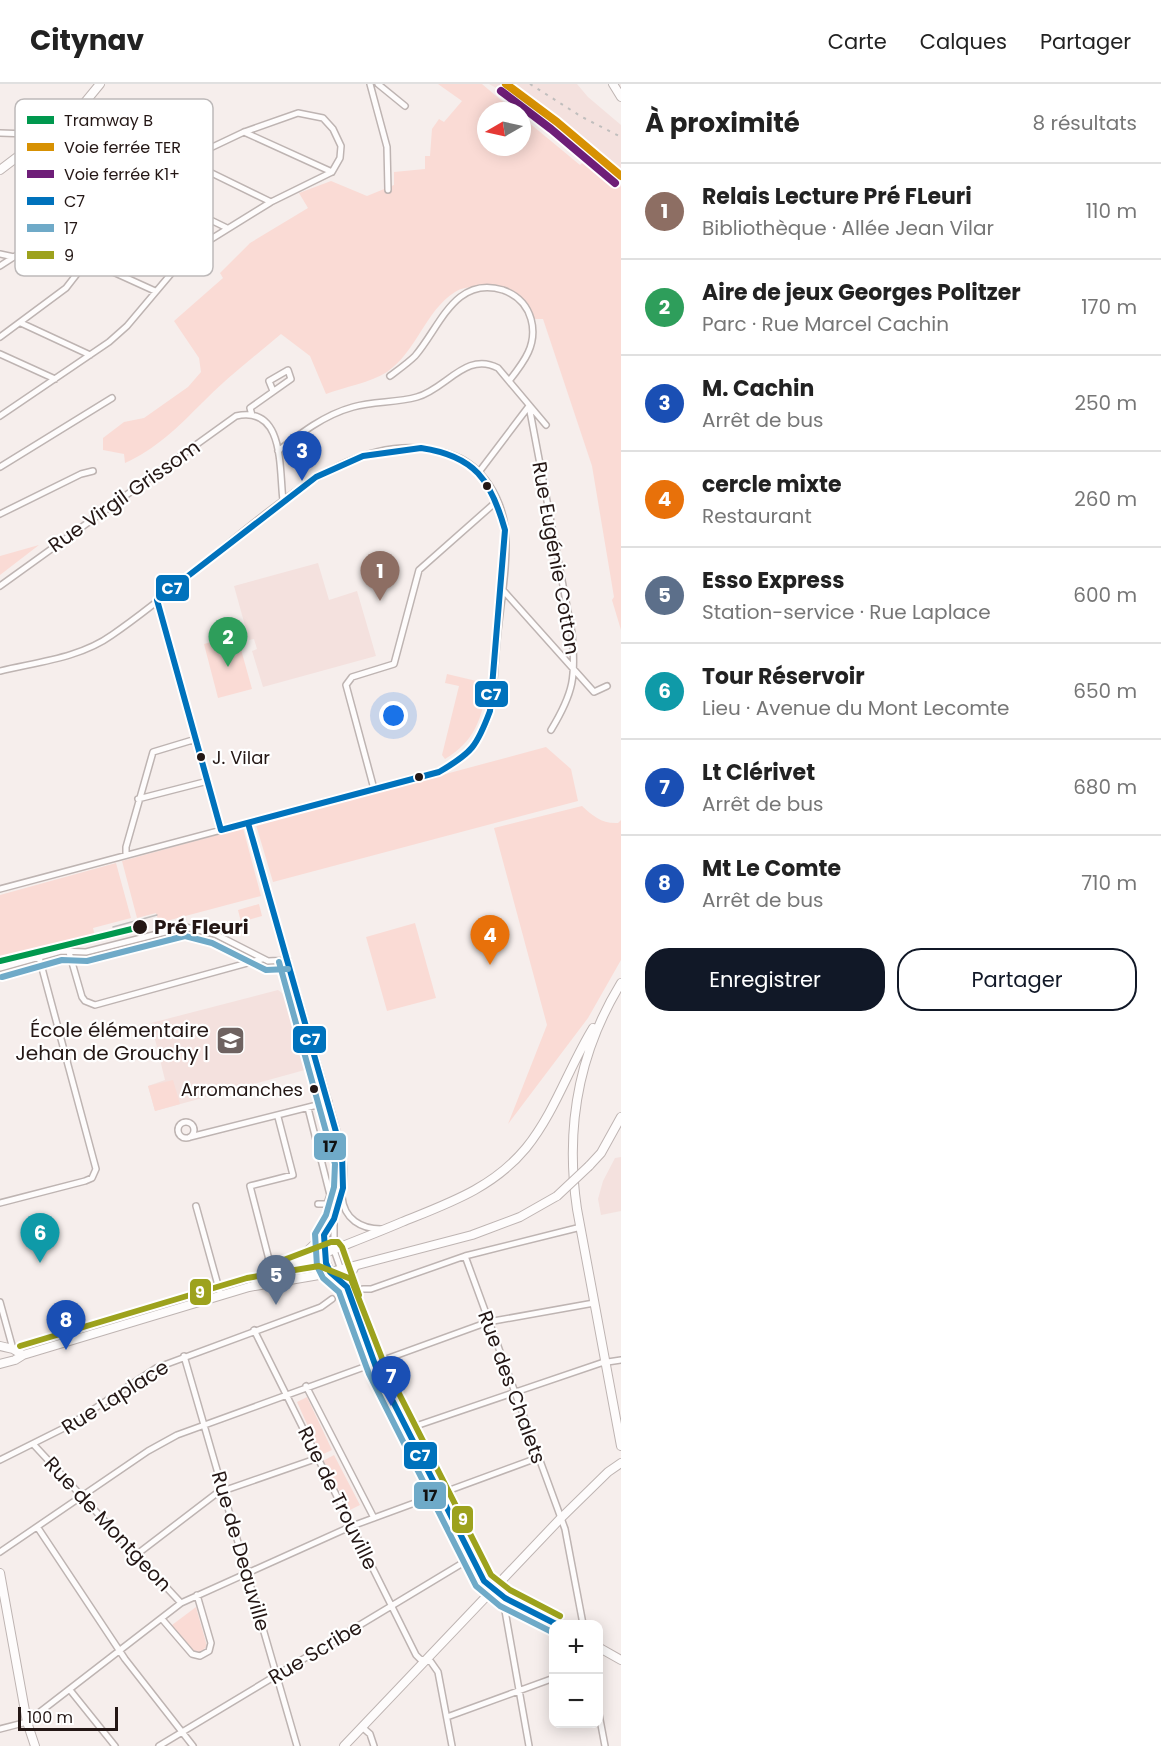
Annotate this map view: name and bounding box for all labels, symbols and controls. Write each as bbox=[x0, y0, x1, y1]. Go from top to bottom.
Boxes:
text: Citynav bbox=[30, 21, 144, 60]
text: Carte bbox=[828, 27, 887, 56]
text: Calques bbox=[920, 27, 1007, 56]
text: Partager bbox=[1040, 27, 1131, 56]
legend bbox=[15, 99, 213, 276]
north arrow bbox=[477, 102, 531, 156]
text: À proximité bbox=[645, 105, 800, 141]
text: Tramway B bbox=[64, 109, 153, 132]
text: 8 résultats bbox=[1033, 109, 1137, 137]
text: Voie ferrée TER bbox=[64, 136, 181, 159]
text: Voie ferrée K1+ bbox=[64, 163, 180, 186]
text: Relais Lecture Pré FLeuri bbox=[702, 181, 972, 212]
text: C7 bbox=[64, 190, 85, 213]
text: 1 bbox=[661, 197, 668, 225]
text: 110 m bbox=[1086, 197, 1137, 225]
text: Bibliothèque · Allée Jean Vilar bbox=[702, 214, 994, 242]
text: 17 bbox=[64, 217, 78, 240]
text: 9 bbox=[64, 244, 74, 267]
text: Aire de jeux Georges Politzer bbox=[702, 277, 1021, 308]
text: 2 bbox=[659, 293, 670, 321]
text: 170 m bbox=[1081, 293, 1137, 321]
text: Parc · Rue Marcel Cachin bbox=[702, 310, 949, 338]
text: M. Cachin bbox=[702, 373, 814, 404]
text: 3 bbox=[658, 389, 671, 417]
text: 250 m bbox=[1074, 389, 1137, 417]
text: Arrêt de bus bbox=[702, 406, 823, 434]
pin: 3 bbox=[282, 432, 322, 481]
street label: Rue Virgil Grissom bbox=[42, 433, 206, 559]
street label: Rue Eugénie Cotton bbox=[525, 459, 587, 657]
text: cercle mixte bbox=[702, 469, 842, 500]
unlabelled marker bbox=[481, 480, 493, 492]
text: 4 bbox=[658, 485, 671, 513]
text: 260 m bbox=[1074, 485, 1137, 513]
text: Restaurant bbox=[702, 502, 812, 530]
pin: 1 bbox=[360, 552, 400, 601]
text: Esso Express bbox=[702, 565, 844, 596]
line badge: C7 bbox=[155, 574, 190, 602]
text: C7 bbox=[162, 577, 183, 600]
text: 5 bbox=[658, 581, 671, 609]
text: 600 m bbox=[1073, 581, 1137, 609]
text: Station-service · Rue Laplace bbox=[702, 598, 991, 626]
pin: 2 bbox=[208, 618, 248, 667]
text: Tour Réservoir bbox=[702, 661, 865, 692]
text: 6 bbox=[658, 677, 671, 705]
text: 650 m bbox=[1073, 677, 1137, 705]
line badge: C7 bbox=[474, 680, 509, 708]
text: C7 bbox=[481, 683, 502, 706]
text: Lieu · Avenue du Mont Lecomte bbox=[702, 694, 1009, 722]
your location bbox=[379, 701, 408, 730]
place label: J. Vilar bbox=[212, 745, 270, 770]
marker: J. Vilar bbox=[195, 751, 207, 763]
text: Lt Clérivet bbox=[702, 757, 815, 788]
unlabelled marker bbox=[413, 771, 425, 783]
text: 7 bbox=[659, 773, 670, 801]
text: 680 m bbox=[1073, 773, 1137, 801]
text: Arrêt de bus bbox=[702, 790, 823, 818]
text: Mt Le Comte bbox=[702, 853, 841, 884]
text: 8 bbox=[658, 869, 671, 897]
text: 710 m bbox=[1081, 869, 1137, 897]
text: Arrêt de bus bbox=[702, 886, 823, 914]
place label: Pré Fleuri bbox=[154, 913, 249, 941]
pin: 4 bbox=[470, 916, 510, 965]
marker: Pré Fleuri bbox=[131, 918, 149, 936]
button: Enregistrer bbox=[645, 948, 885, 1011]
button: Partager bbox=[897, 948, 1137, 1011]
place label: École élémentaire Jehan de Grouchy I bbox=[15, 1016, 209, 1067]
school or university icon: École élémentaire Jehan de Grouchy I bbox=[214, 1025, 246, 1057]
line badge: C7 bbox=[292, 1025, 327, 1054]
text: C7 bbox=[300, 1028, 321, 1051]
place label: Arromanches bbox=[181, 1077, 303, 1102]
marker: Arromanches bbox=[308, 1083, 320, 1095]
line badge: 17 bbox=[313, 1132, 347, 1161]
text: 17 bbox=[323, 1135, 338, 1158]
pin: 6 bbox=[20, 1214, 60, 1263]
pin: 5 bbox=[256, 1256, 296, 1305]
line badge: 9 bbox=[189, 1278, 212, 1306]
text: 9 bbox=[195, 1281, 205, 1304]
pin: 8 bbox=[46, 1300, 86, 1350]
street label: Rue des Chalets bbox=[471, 1306, 553, 1468]
street label: Rue Laplace bbox=[56, 1353, 174, 1441]
pin: 7 bbox=[372, 1356, 410, 1406]
street label: Rue de Trouville bbox=[291, 1422, 385, 1574]
line badge: C7 bbox=[403, 1441, 438, 1470]
text: C7 bbox=[410, 1444, 431, 1467]
street label: Rue de Montgeon bbox=[38, 1450, 178, 1598]
street label: Rue de Deauville bbox=[205, 1468, 277, 1634]
line badge: 17 bbox=[413, 1481, 447, 1510]
text: 17 bbox=[423, 1484, 438, 1507]
line badge: 9 bbox=[451, 1505, 474, 1534]
text: 9 bbox=[458, 1508, 468, 1531]
street label: Rue Scribe bbox=[263, 1613, 367, 1691]
map controls bbox=[549, 1620, 603, 1728]
button: + bbox=[549, 1620, 603, 1674]
button: − bbox=[549, 1674, 603, 1728]
scale bar bbox=[18, 1704, 118, 1732]
text: 100 m bbox=[27, 1706, 73, 1729]

